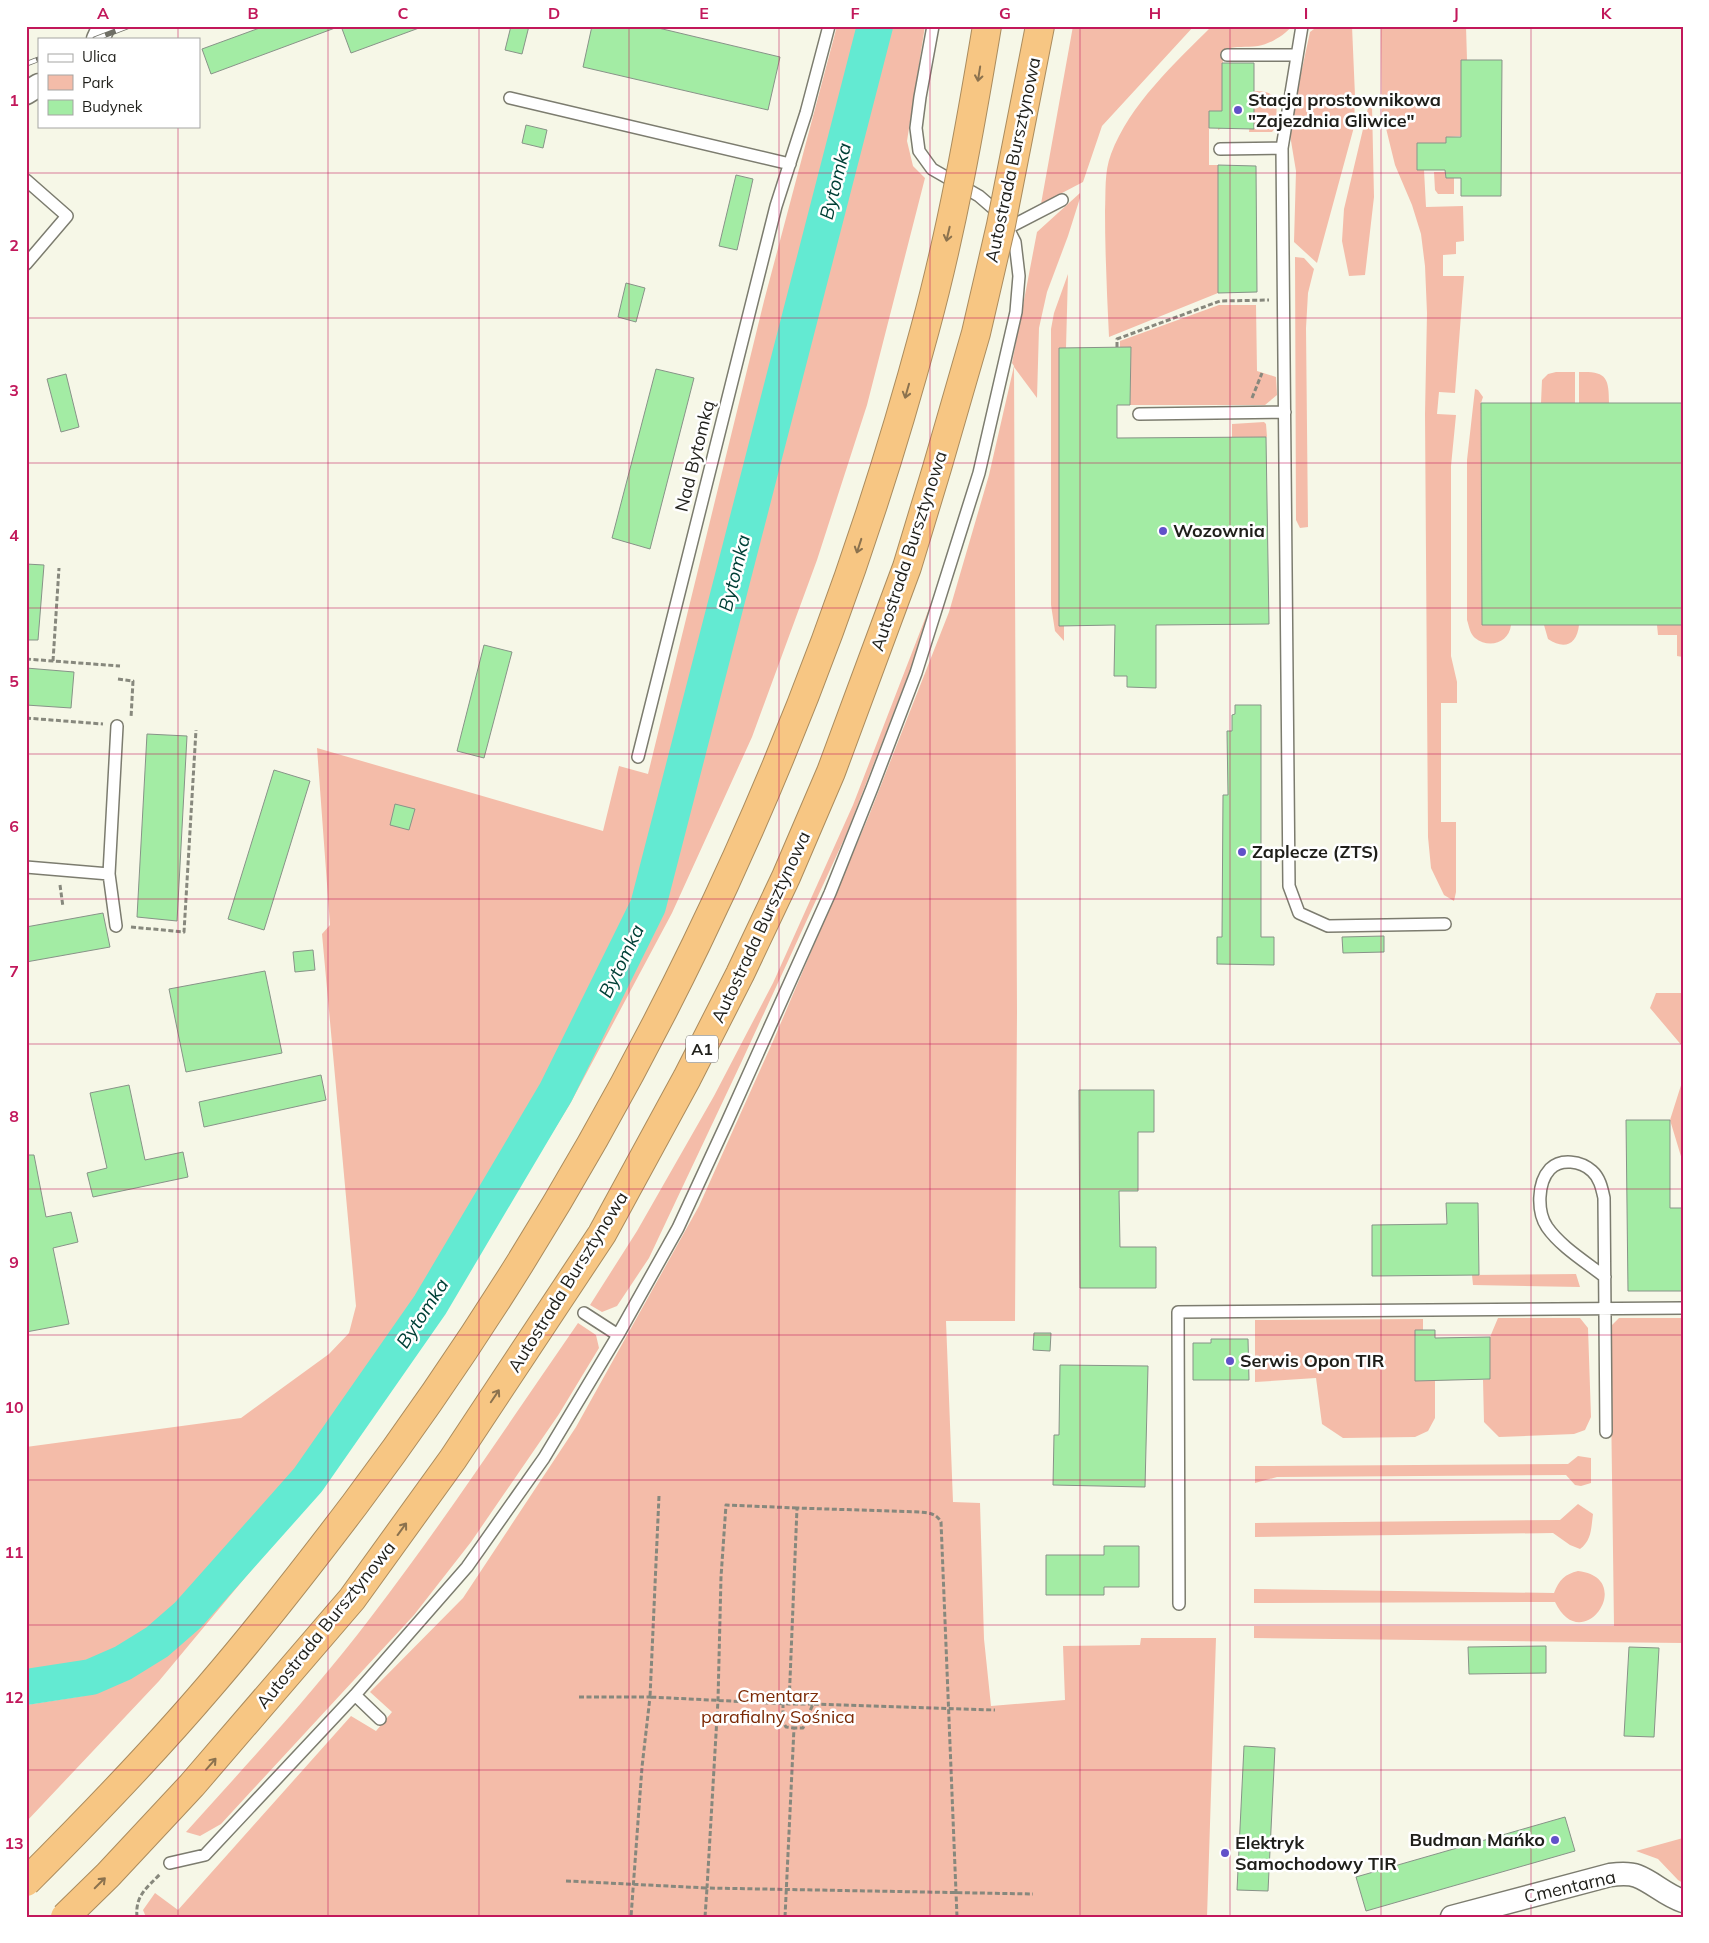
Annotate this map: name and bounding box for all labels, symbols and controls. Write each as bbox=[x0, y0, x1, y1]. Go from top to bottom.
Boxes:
text: A bbox=[97, 3, 109, 23]
text: B bbox=[247, 3, 259, 23]
text: C bbox=[398, 3, 409, 23]
text: D bbox=[548, 3, 560, 23]
text: E bbox=[699, 3, 709, 23]
text: F bbox=[850, 3, 860, 23]
text: G bbox=[999, 3, 1011, 23]
text: H bbox=[1149, 3, 1161, 23]
text: I bbox=[1304, 3, 1308, 23]
text: J bbox=[1453, 3, 1459, 23]
text: K bbox=[1601, 3, 1613, 23]
legend bbox=[38, 38, 200, 128]
text: Ulica bbox=[82, 47, 116, 66]
street label: Autostrada Bursztynowa bbox=[980, 55, 1045, 264]
one-way arrow bbox=[974, 66, 984, 82]
text: Park bbox=[82, 73, 114, 92]
place label: Stacja prostownikowa "Zajezdnia Gliwice" bbox=[1248, 88, 1441, 132]
text: 1 bbox=[9, 90, 19, 110]
text: Budynek bbox=[82, 97, 143, 116]
marker: Stacja prostownikowa "Zajezdnia Gliwice" bbox=[1232, 104, 1244, 116]
water label: Bytomka bbox=[814, 140, 856, 222]
one-way arrow bbox=[943, 225, 952, 241]
text: 2 bbox=[9, 235, 19, 255]
text: 3 bbox=[9, 380, 19, 400]
one-way arrow bbox=[901, 383, 911, 399]
street label: Nad Bytomką bbox=[670, 398, 720, 514]
street label: Autostrada Bursztynowa bbox=[865, 448, 952, 654]
place label: Wozownia bbox=[1173, 519, 1265, 542]
text: 4 bbox=[9, 525, 19, 545]
marker: Wozownia bbox=[1157, 525, 1169, 537]
water label: Bytomka bbox=[713, 532, 755, 614]
one-way arrow bbox=[854, 538, 864, 554]
text: 5 bbox=[9, 671, 19, 691]
text: 6 bbox=[9, 816, 19, 836]
street label: Autostrada Bursztynowa bbox=[706, 827, 815, 1026]
place label: Zaplecze (ZTS) bbox=[1252, 840, 1379, 863]
marker: Zaplecze (ZTS) bbox=[1236, 846, 1248, 858]
water label: Bytomka bbox=[593, 921, 649, 1001]
text: 7 bbox=[9, 961, 19, 981]
road number: A1 bbox=[686, 1036, 718, 1062]
text: 8 bbox=[9, 1106, 19, 1126]
street label: Autostrada Bursztynowa bbox=[502, 1187, 633, 1376]
text: 9 bbox=[9, 1252, 19, 1272]
water label: Bytomka bbox=[391, 1274, 453, 1352]
place label: Serwis Opon TIR bbox=[1240, 1349, 1385, 1372]
marker: Serwis Opon TIR bbox=[1224, 1355, 1236, 1367]
one-way arrow bbox=[490, 1390, 500, 1404]
text: 10 bbox=[4, 1397, 24, 1417]
one-way arrow bbox=[397, 1523, 407, 1537]
street label: Autostrada Bursztynowa bbox=[251, 1536, 400, 1713]
text: 11 bbox=[4, 1542, 24, 1562]
park label: Cmentarz parafialny Sośnica bbox=[701, 1684, 855, 1728]
text: 12 bbox=[4, 1687, 24, 1707]
one-way arrow bbox=[206, 1758, 217, 1771]
place label: Budman Mańko bbox=[1409, 1828, 1545, 1851]
place label: Elektryk Samochodowy TIR bbox=[1235, 1831, 1397, 1875]
text: 13 bbox=[4, 1833, 24, 1853]
marker: Budman Mańko bbox=[1549, 1834, 1561, 1846]
marker: Elektryk Samochodowy TIR bbox=[1219, 1847, 1231, 1859]
street label: Cmentarna bbox=[1522, 1865, 1618, 1908]
one-way arrow bbox=[94, 1876, 106, 1889]

